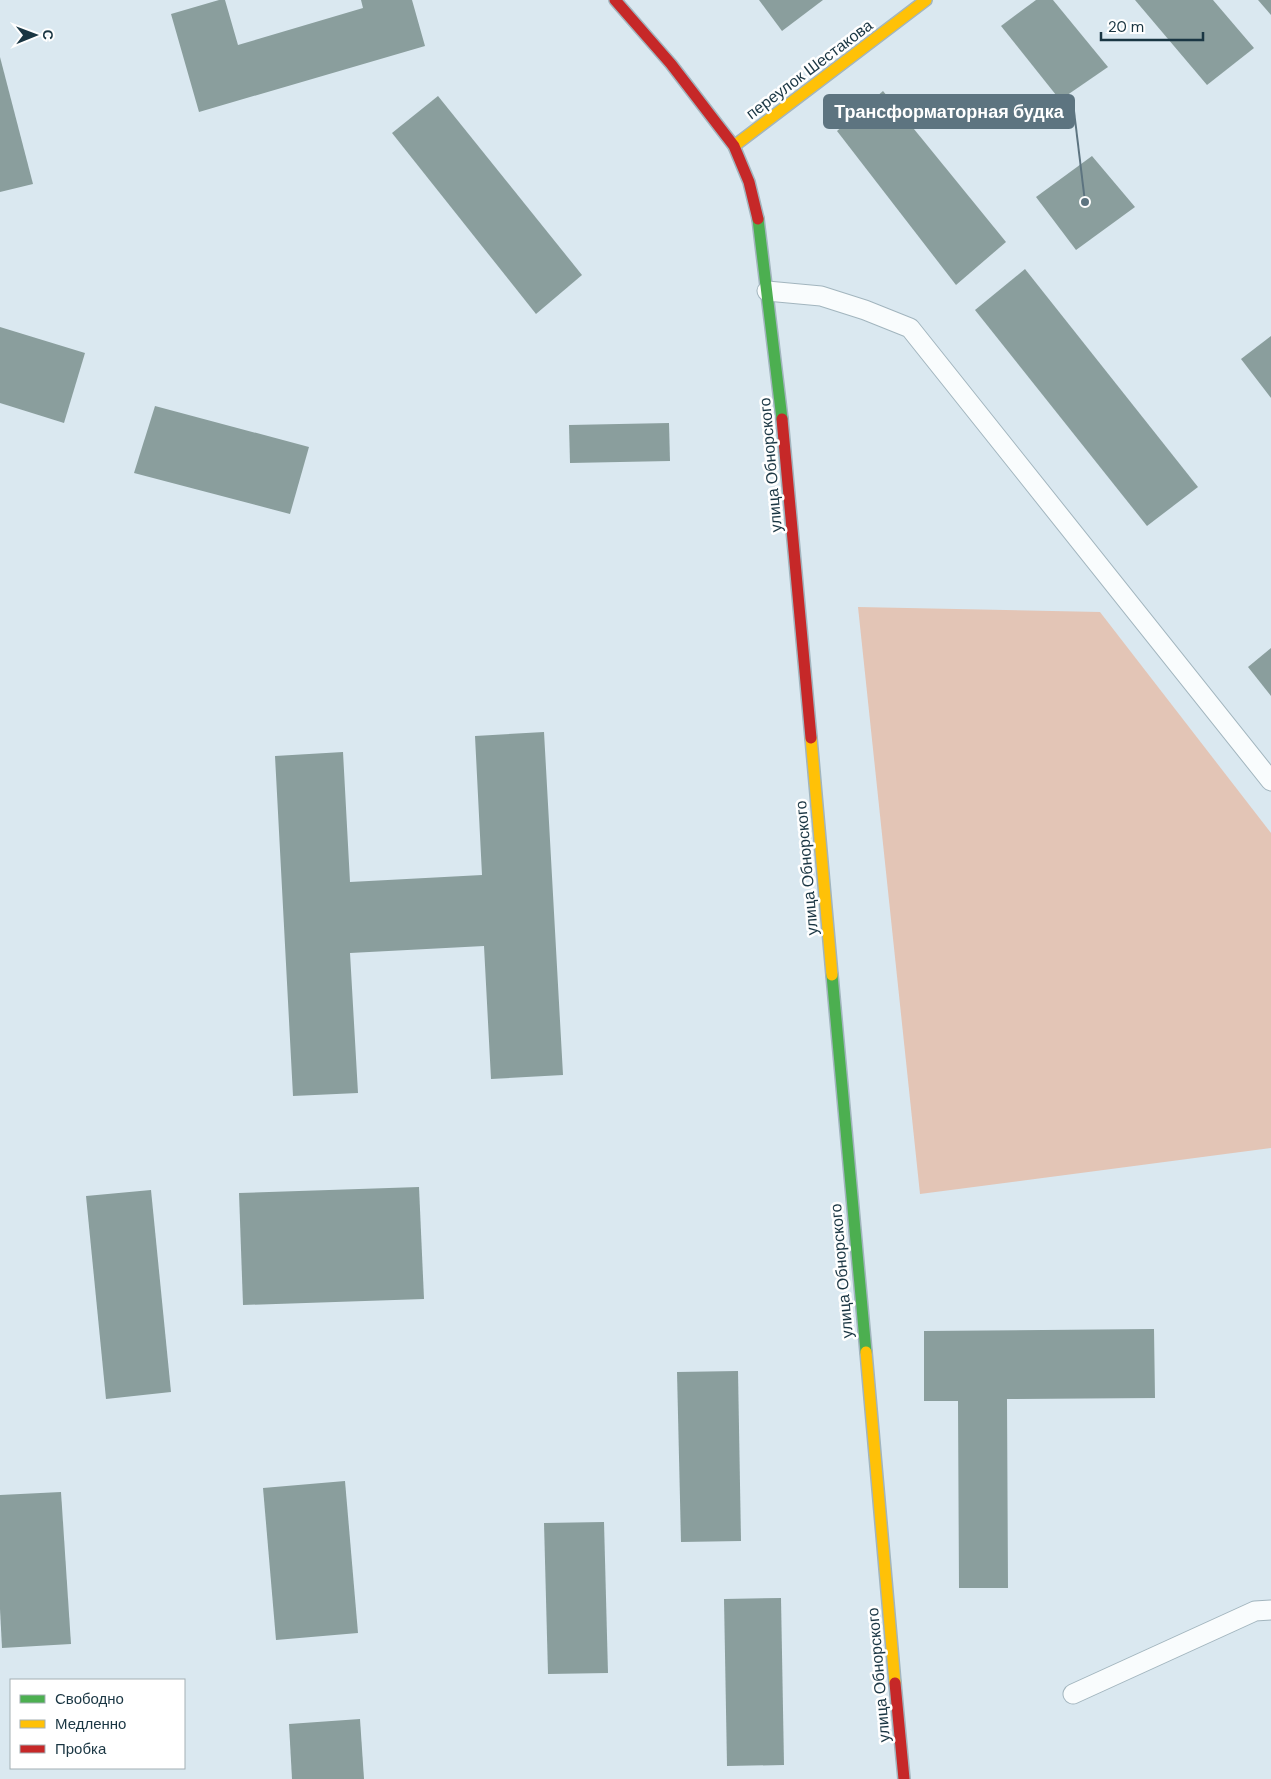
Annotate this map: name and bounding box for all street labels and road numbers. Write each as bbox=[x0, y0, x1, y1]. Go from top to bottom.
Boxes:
street label: переулок Шестакова bbox=[742, 15, 877, 124]
street label: улица Обнорского bbox=[754, 397, 787, 533]
street label: улица Обнорского bbox=[790, 800, 823, 936]
street label: улица Обнорского bbox=[825, 1203, 858, 1339]
street label: улица Обнорского bbox=[862, 1607, 895, 1743]

